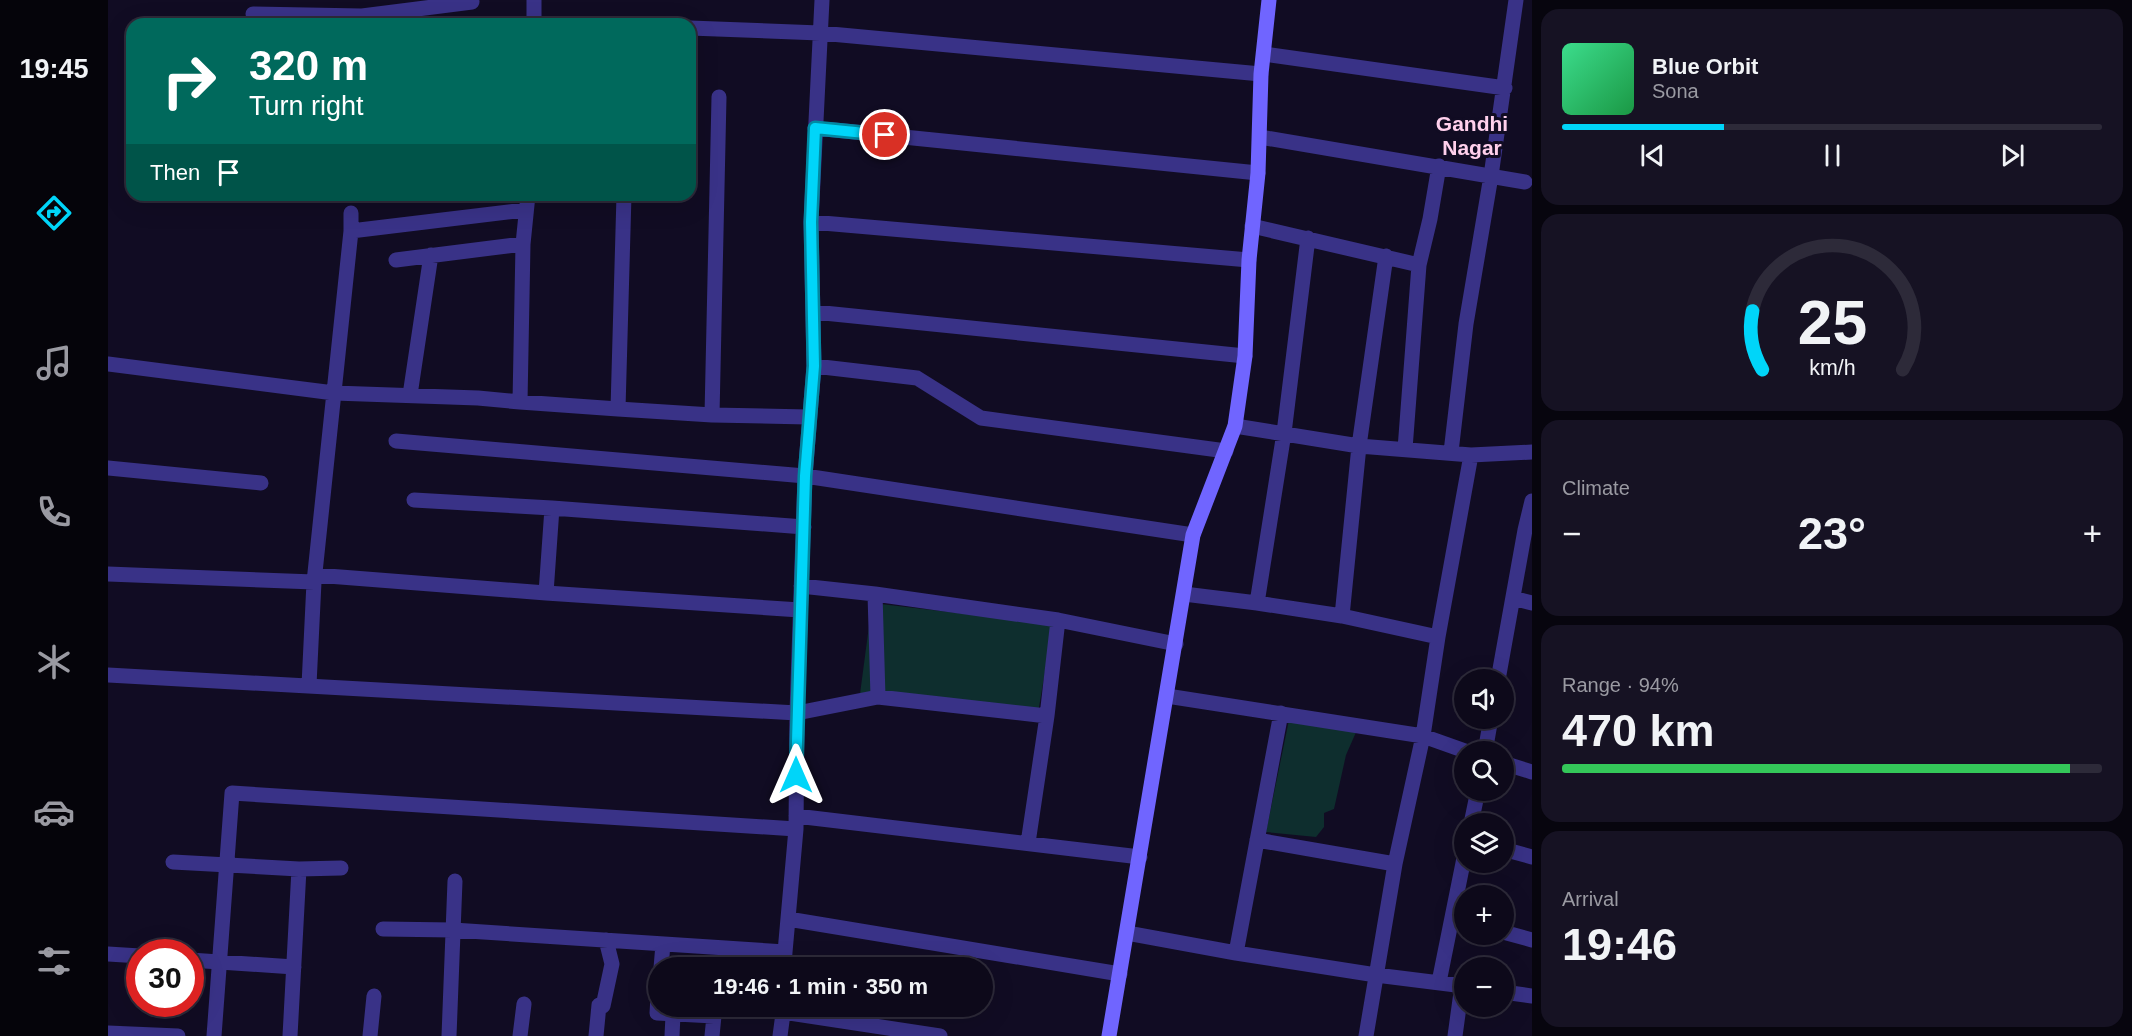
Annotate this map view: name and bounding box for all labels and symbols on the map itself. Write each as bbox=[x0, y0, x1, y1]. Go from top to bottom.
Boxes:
pin bbox=[859, 109, 910, 160]
district label: Gandhi Nagar bbox=[1436, 112, 1508, 159]
position arrow bbox=[764, 743, 828, 807]
speed limit sign: 30 bbox=[126, 939, 204, 1017]

